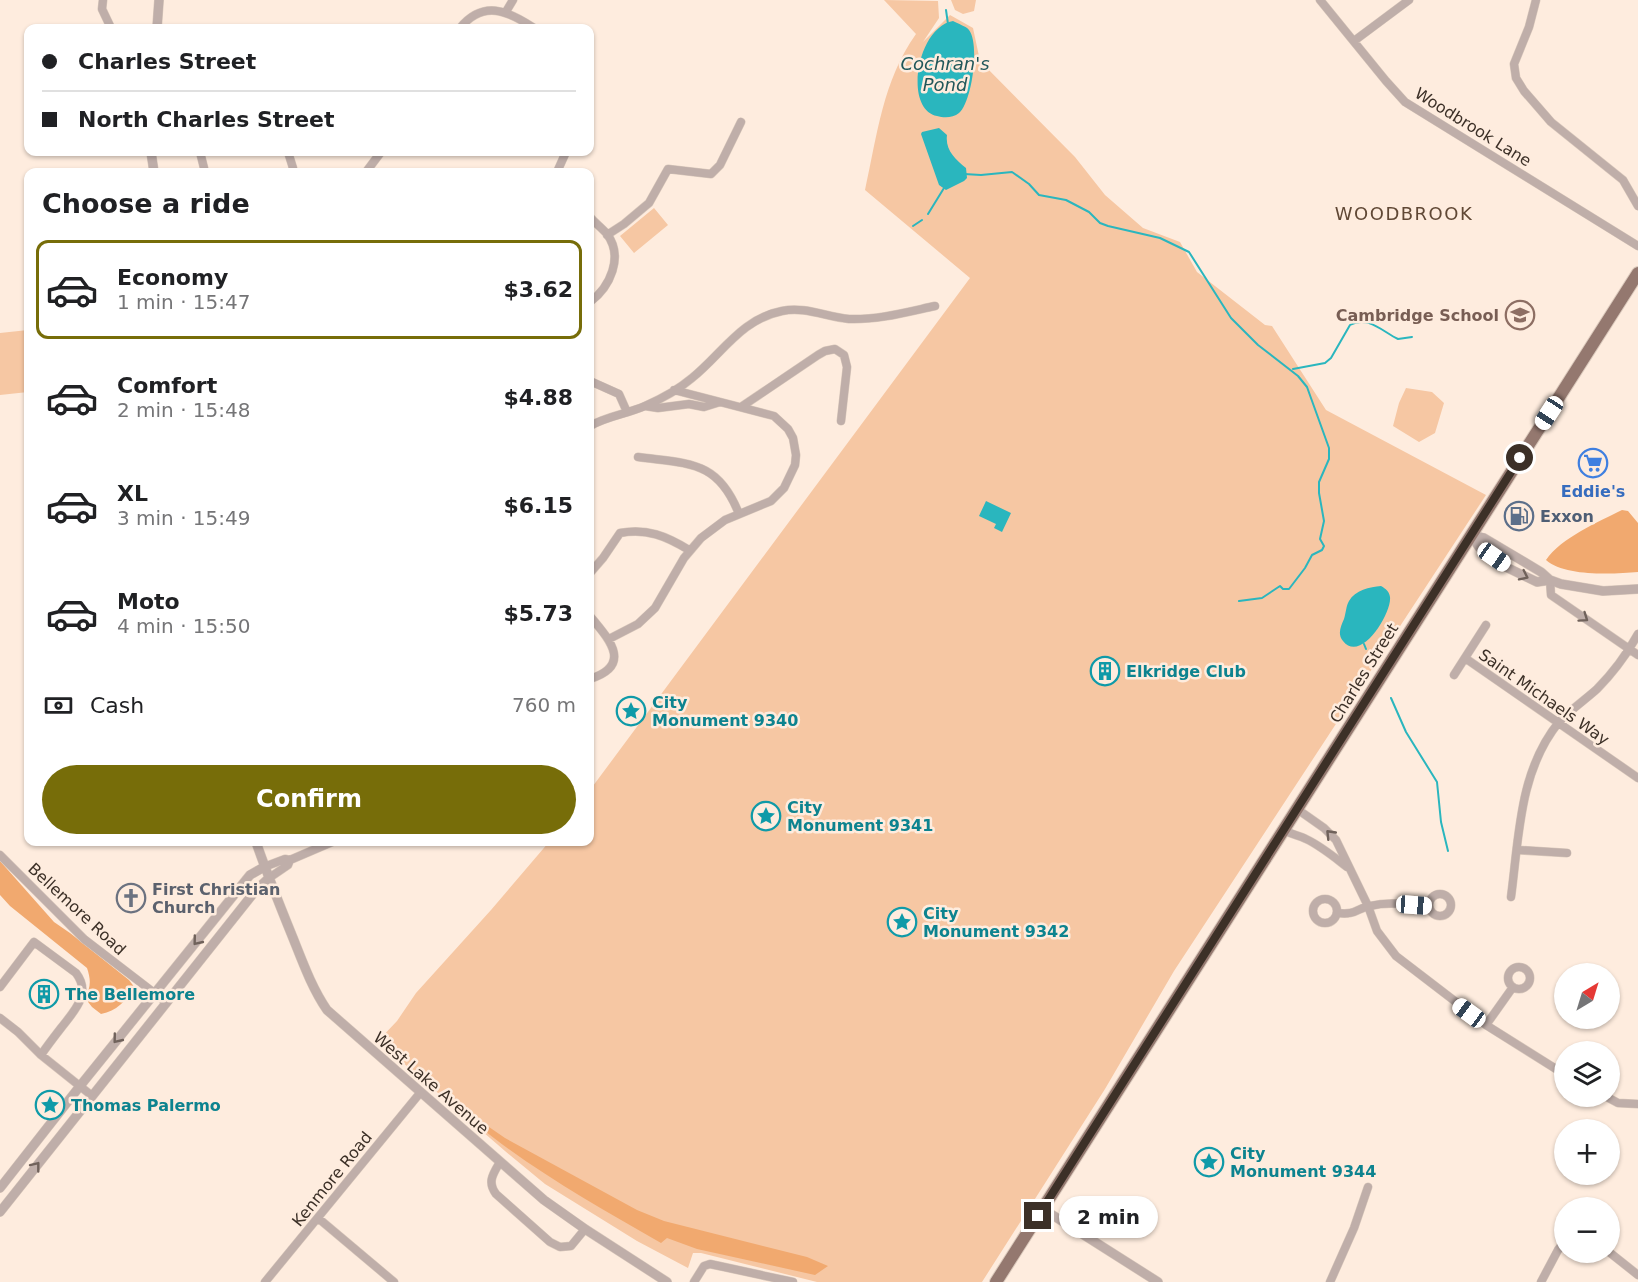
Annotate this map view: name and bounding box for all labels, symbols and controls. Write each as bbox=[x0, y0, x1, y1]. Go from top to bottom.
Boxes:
text: Charles Street bbox=[78, 49, 256, 74]
water label: Cochran's Pond bbox=[900, 53, 990, 95]
street label: Woodbrook Lane bbox=[1411, 84, 1535, 170]
text: North Charles Street bbox=[78, 107, 335, 132]
text: Choose a ride bbox=[42, 188, 250, 219]
district label: WOODBROOK bbox=[1335, 203, 1473, 224]
icon: car bbox=[45, 263, 99, 317]
text: Economy bbox=[117, 265, 228, 290]
text: $3.62 bbox=[503, 277, 573, 302]
text: 1 min · 15:47 bbox=[117, 290, 251, 314]
school or university icon: Cambridge School bbox=[1504, 299, 1536, 331]
place label: Cambridge School bbox=[1336, 306, 1499, 325]
icon: car bbox=[45, 371, 99, 425]
text: Comfort bbox=[117, 373, 217, 398]
text: $4.88 bbox=[503, 385, 573, 410]
car bbox=[1532, 393, 1566, 433]
text: 2 min · 15:48 bbox=[117, 398, 251, 422]
route start bbox=[1506, 444, 1533, 471]
supermarket icon: Eddie's bbox=[1577, 447, 1609, 479]
icon: car bbox=[45, 479, 99, 533]
text: XL bbox=[117, 481, 148, 506]
place label: Eddie's bbox=[1561, 482, 1625, 501]
text: $6.15 bbox=[503, 493, 573, 518]
fuel station icon: Exxon bbox=[1503, 500, 1535, 532]
text: 3 min · 15:49 bbox=[117, 506, 251, 530]
place label: Exxon bbox=[1540, 507, 1594, 526]
car bbox=[1474, 539, 1514, 575]
one-way arrow bbox=[1518, 569, 1529, 580]
icon: car bbox=[45, 587, 99, 641]
text: Moto bbox=[117, 589, 180, 614]
text: $5.73 bbox=[503, 601, 573, 626]
one-way arrow bbox=[1577, 611, 1588, 622]
text: 4 min · 15:50 bbox=[117, 614, 251, 638]
street label: Charles Street bbox=[1326, 620, 1402, 726]
street label: Saint Michaels Way bbox=[1475, 645, 1613, 749]
building icon: Elkridge Club bbox=[1089, 655, 1121, 687]
place label: Elkridge Club bbox=[1126, 662, 1246, 681]
icon: cash bbox=[42, 689, 75, 722]
text: Cash bbox=[90, 693, 144, 718]
text: 760 m bbox=[512, 693, 576, 717]
place label: City Monument 9340 bbox=[652, 693, 798, 730]
place icon: City Monument 9340 bbox=[615, 695, 647, 727]
button: Confirm bbox=[42, 765, 576, 834]
place label: City Monument 9341 bbox=[787, 798, 933, 835]
place icon: City Monument 9341 bbox=[750, 800, 782, 832]
one-way arrow bbox=[1326, 831, 1337, 841]
street label: Bellemore Road bbox=[24, 859, 130, 959]
place label: First Christian Church bbox=[152, 880, 280, 917]
church icon: First Christian Church bbox=[115, 882, 147, 914]
car bbox=[1395, 895, 1433, 915]
place label: City Monument 9342 bbox=[923, 904, 1069, 941]
place icon: City Monument 9342 bbox=[886, 906, 918, 938]
one-way arrow bbox=[194, 934, 205, 945]
north arrow bbox=[1554, 963, 1620, 1029]
map controls bbox=[1554, 963, 1620, 1263]
building icon: The Bellemore bbox=[28, 978, 60, 1010]
place label: The Bellemore bbox=[65, 985, 195, 1004]
car bbox=[1449, 995, 1489, 1031]
street label: West Lake Avenue bbox=[370, 1028, 492, 1138]
one-way arrow bbox=[114, 1032, 125, 1043]
button: layers bbox=[1554, 1041, 1620, 1107]
place icon: Thomas Palermo bbox=[34, 1089, 66, 1121]
place label: Thomas Palermo bbox=[71, 1096, 221, 1115]
button: + bbox=[1554, 1119, 1620, 1185]
street label: Kenmore Road bbox=[288, 1128, 376, 1230]
place label: City Monument 9344 bbox=[1230, 1144, 1376, 1181]
place icon: City Monument 9344 bbox=[1193, 1146, 1225, 1178]
one-way arrow bbox=[28, 1161, 39, 1172]
callout: 2 min bbox=[1059, 1195, 1158, 1237]
button: − bbox=[1554, 1197, 1620, 1263]
route end bbox=[1024, 1202, 1051, 1229]
text: 2 min bbox=[1077, 1205, 1140, 1229]

